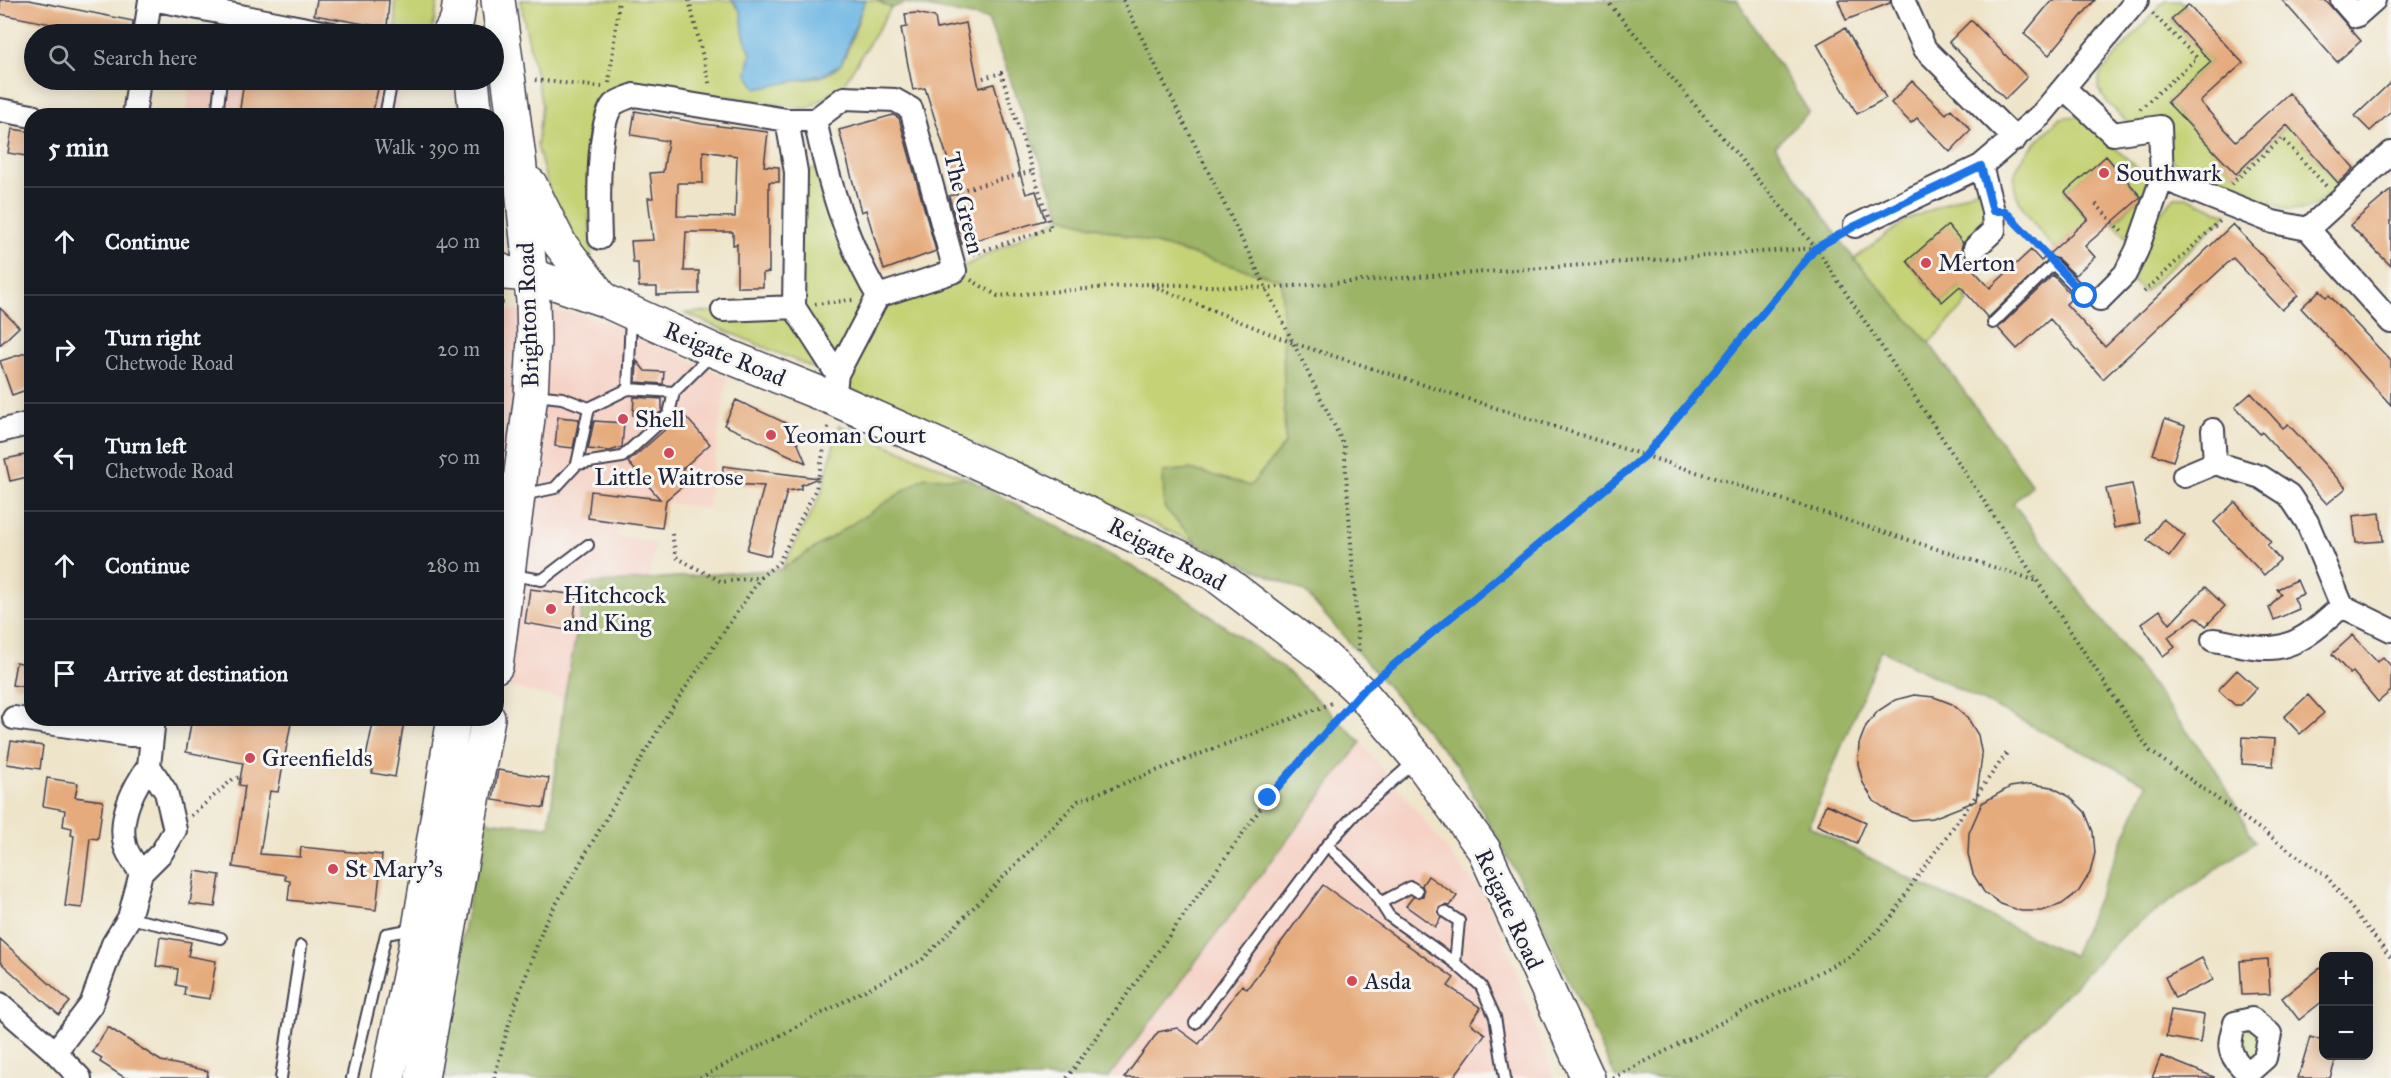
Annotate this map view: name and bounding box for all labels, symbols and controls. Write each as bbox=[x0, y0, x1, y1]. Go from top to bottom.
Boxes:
search box bbox=[24, 24, 504, 90]
icon: search bbox=[45, 41, 78, 74]
text: Search here bbox=[93, 44, 197, 71]
text: 5 min bbox=[48, 131, 109, 163]
text: Walk · 390 m bbox=[374, 135, 480, 159]
street label: The Green bbox=[937, 149, 991, 257]
place label: Southwark bbox=[2116, 158, 2223, 188]
marker: Southwark bbox=[2097, 166, 2111, 180]
icon: ahead bbox=[48, 225, 81, 258]
text: Continue bbox=[105, 228, 190, 255]
text: 40 m bbox=[436, 229, 480, 253]
street label: Brighton Road bbox=[510, 242, 546, 388]
place label: Merton bbox=[1938, 248, 2015, 278]
marker: Merton bbox=[1919, 256, 1933, 270]
route start bbox=[2071, 282, 2097, 308]
street label: Reigate Road bbox=[660, 315, 790, 393]
text: Turn right bbox=[105, 324, 201, 351]
icon: right bbox=[48, 333, 81, 366]
text: 20 m bbox=[437, 337, 480, 361]
text: Chetwode Road bbox=[105, 351, 234, 375]
place label: Shell bbox=[635, 404, 686, 434]
marker: Shell bbox=[616, 412, 630, 426]
place label: Yeoman Court bbox=[783, 420, 927, 450]
marker: Yeoman Court bbox=[764, 428, 778, 442]
text: Turn left bbox=[105, 432, 187, 459]
icon: left bbox=[48, 441, 81, 474]
text: 50 m bbox=[438, 445, 480, 469]
marker: Little Waitrose bbox=[662, 446, 676, 460]
text: Chetwode Road bbox=[105, 459, 234, 483]
place label: Little Waitrose bbox=[594, 462, 744, 492]
street label: Reigate Road bbox=[1103, 510, 1231, 598]
icon: ahead bbox=[48, 549, 81, 582]
text: Continue bbox=[105, 552, 190, 579]
text: 280 m bbox=[427, 553, 480, 577]
place label: Hitchcock and King bbox=[563, 580, 667, 638]
marker: Hitchcock and King bbox=[544, 602, 558, 616]
icon: arrive bbox=[48, 657, 81, 690]
text: Arrive at destination bbox=[105, 660, 288, 687]
place label: Greenfields bbox=[262, 743, 372, 773]
marker: Greenfields bbox=[243, 751, 257, 765]
route end bbox=[1254, 784, 1280, 810]
street label: Reigate Road bbox=[1468, 844, 1550, 974]
place label: St Mary's bbox=[345, 854, 443, 884]
marker: St Mary's bbox=[326, 862, 340, 876]
map controls bbox=[2319, 952, 2373, 1060]
button: + bbox=[2319, 952, 2373, 1006]
place label: Asda bbox=[1363, 966, 1412, 996]
marker: Asda bbox=[1345, 974, 1359, 988]
button: − bbox=[2319, 1006, 2373, 1060]

